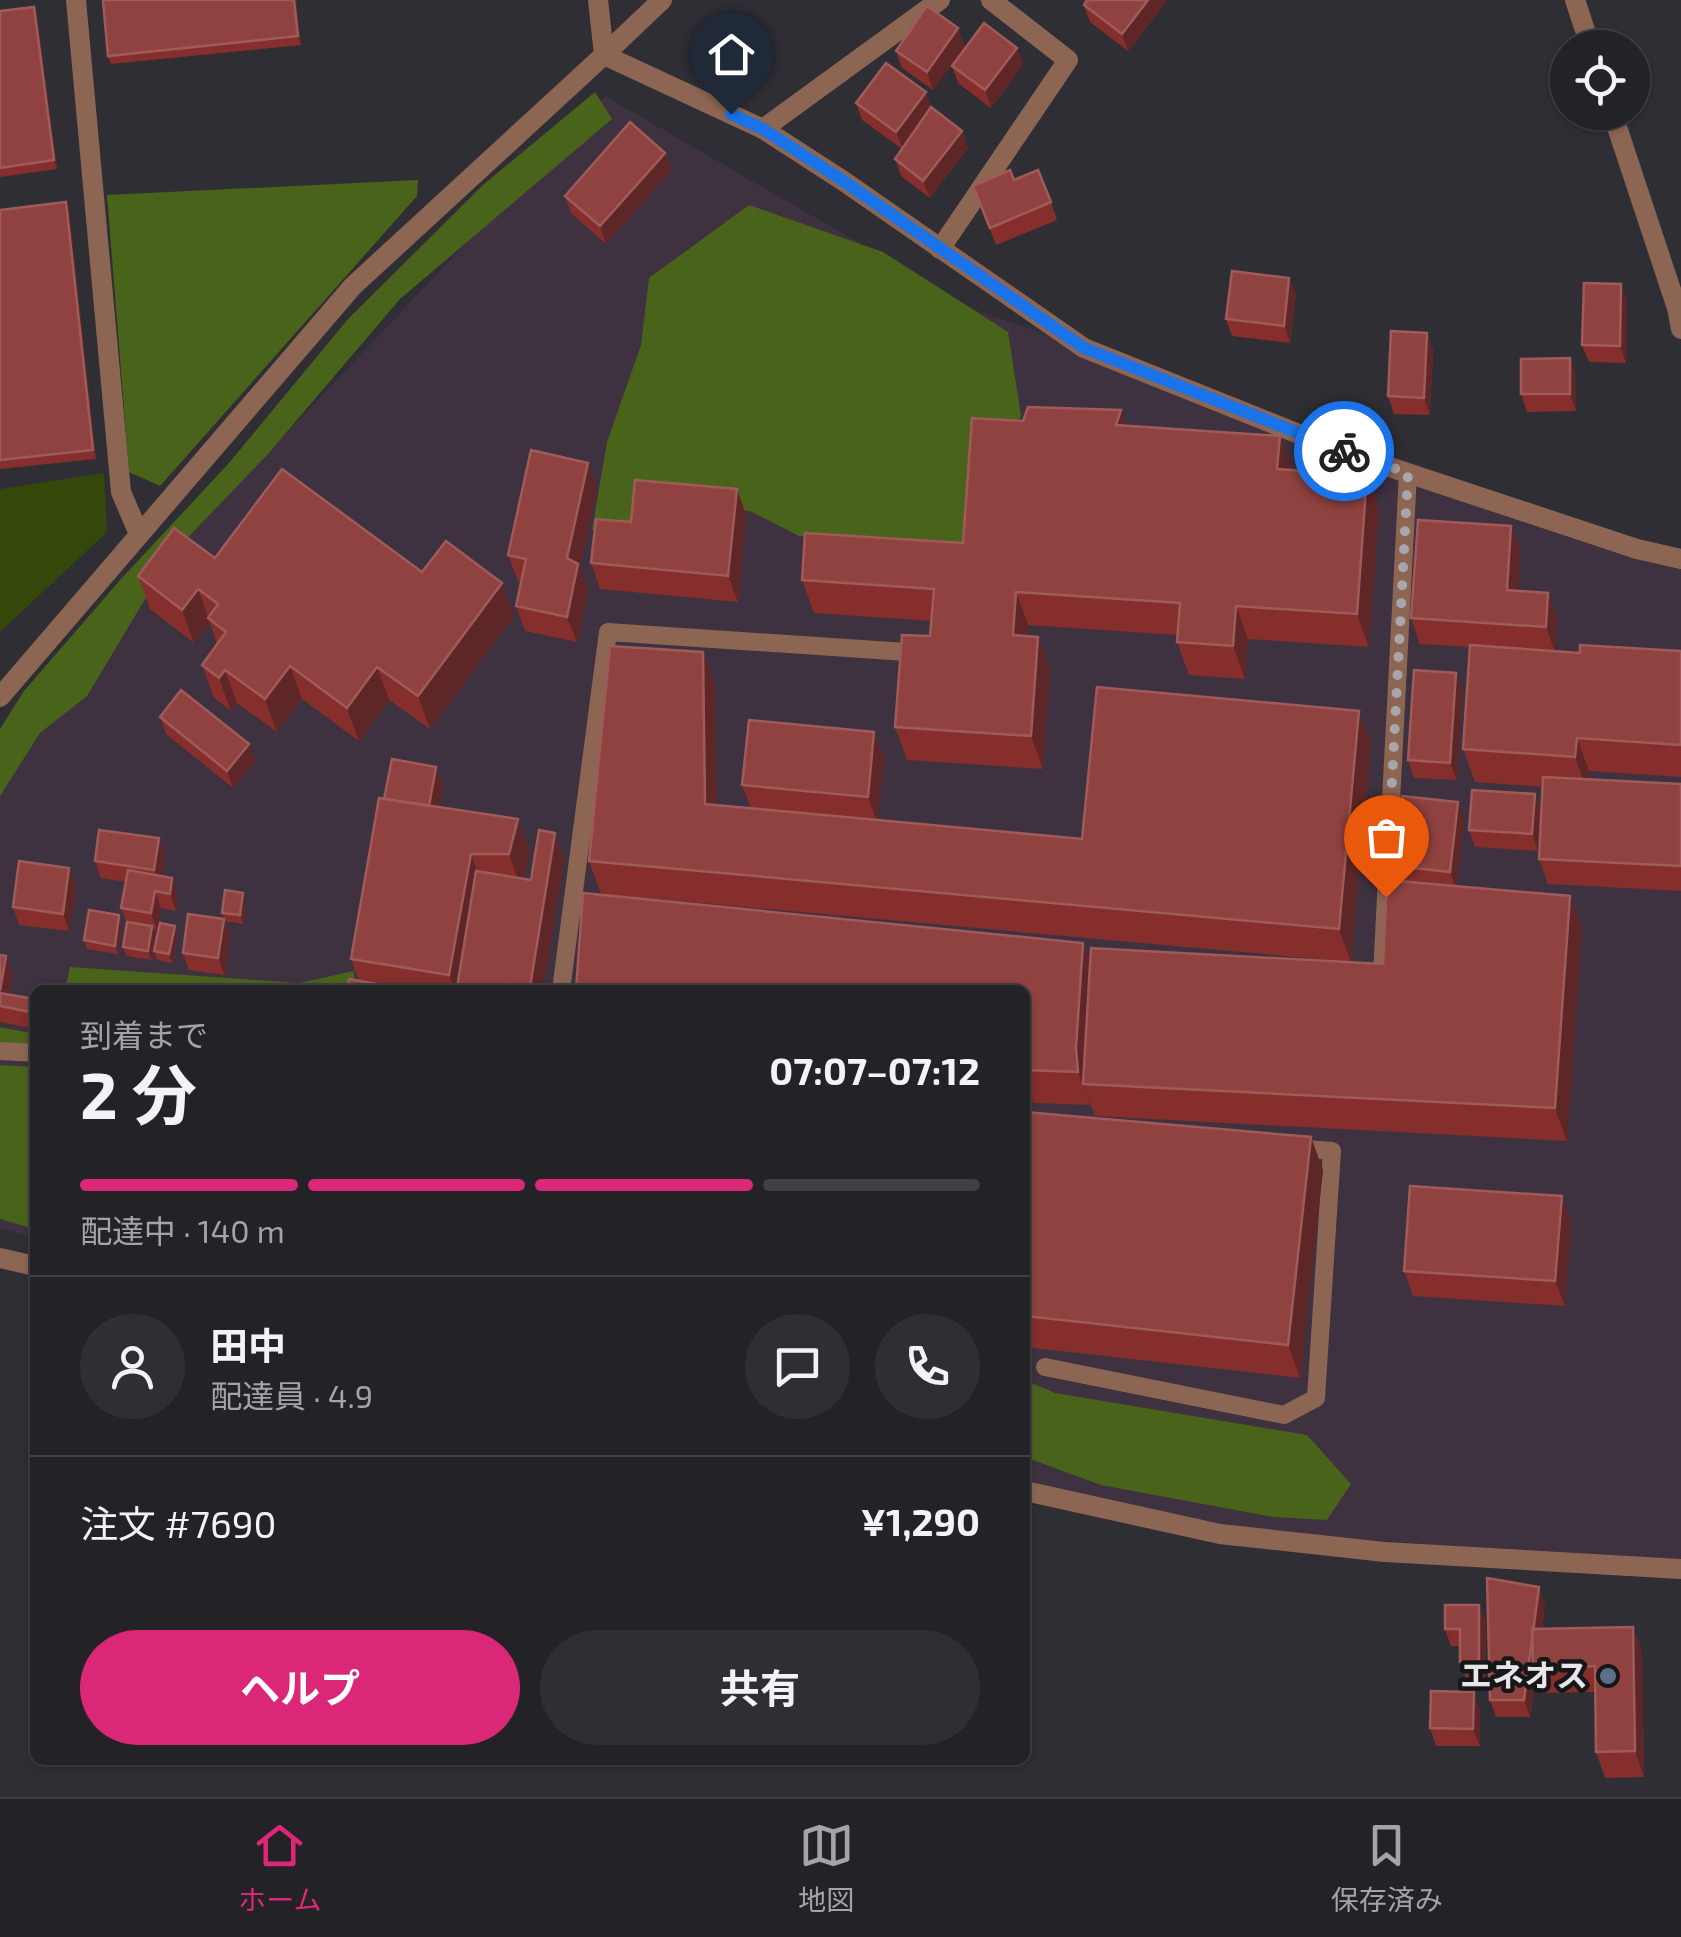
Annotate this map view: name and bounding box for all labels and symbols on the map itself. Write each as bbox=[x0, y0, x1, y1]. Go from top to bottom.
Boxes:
pin bbox=[689, 12, 774, 115]
courier bbox=[1294, 401, 1394, 501]
pin bbox=[1344, 795, 1429, 898]
place label: エネオス bbox=[1460, 1655, 1588, 1693]
marker: エネオス bbox=[1597, 1665, 1619, 1687]

